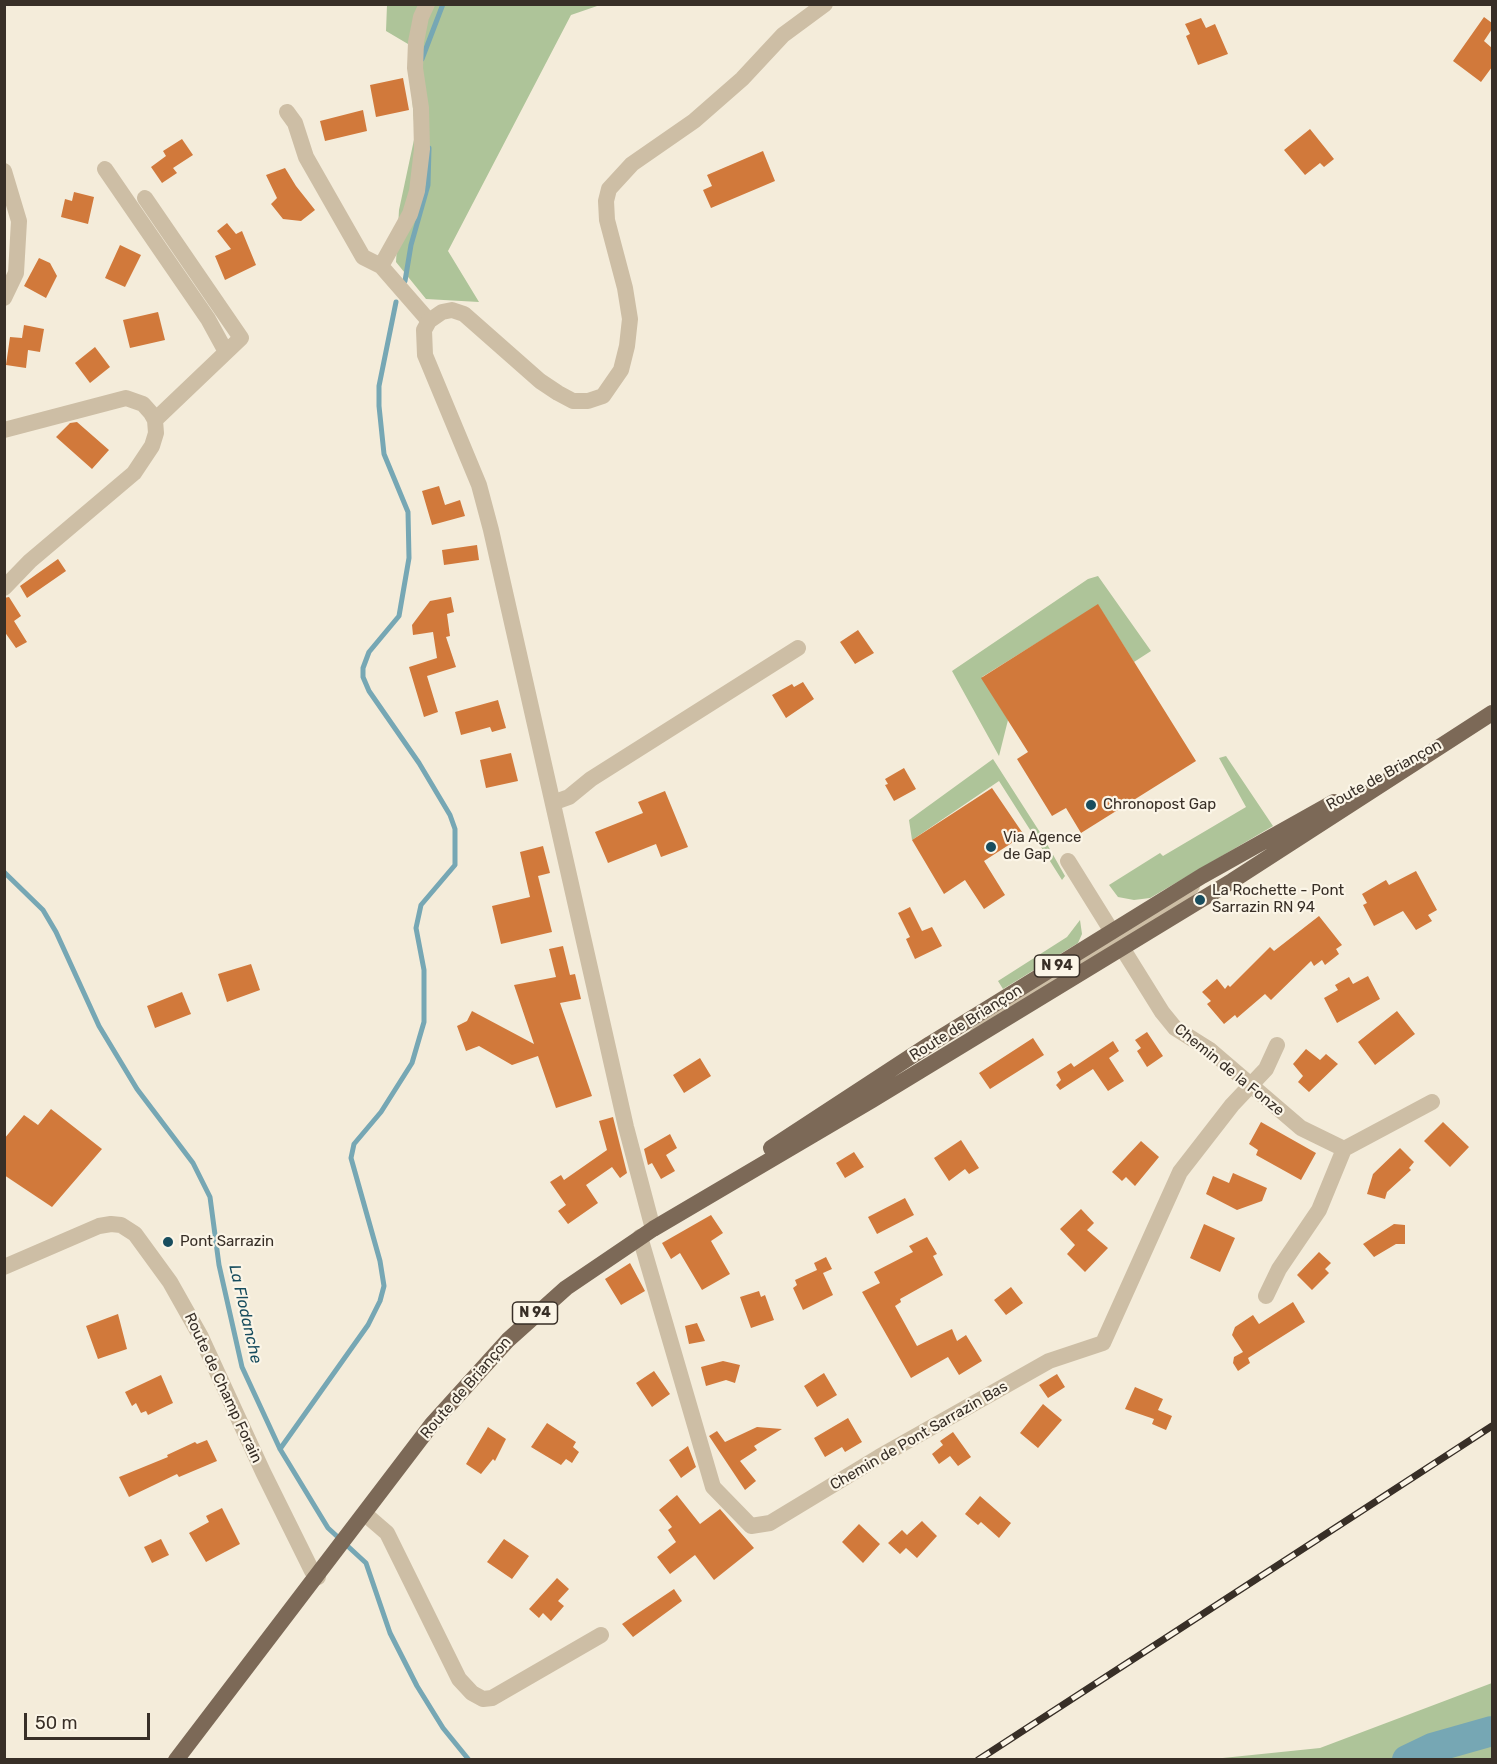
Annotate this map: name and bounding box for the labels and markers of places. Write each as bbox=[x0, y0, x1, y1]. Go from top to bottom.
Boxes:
place label: Chronopost Gap bbox=[1103, 796, 1216, 814]
marker: Chronopost Gap bbox=[1084, 798, 1098, 812]
place label: Via Agence de Gap bbox=[1003, 829, 1081, 864]
marker: Via Agence de Gap bbox=[984, 840, 998, 854]
place label: La Rochette - Pont Sarrazin RN 94 bbox=[1212, 882, 1344, 917]
marker: La Rochette - Pont Sarrazin RN 94 bbox=[1193, 893, 1207, 907]
place label: Pont Sarrazin bbox=[180, 1233, 274, 1251]
marker: Pont Sarrazin bbox=[161, 1235, 175, 1249]

